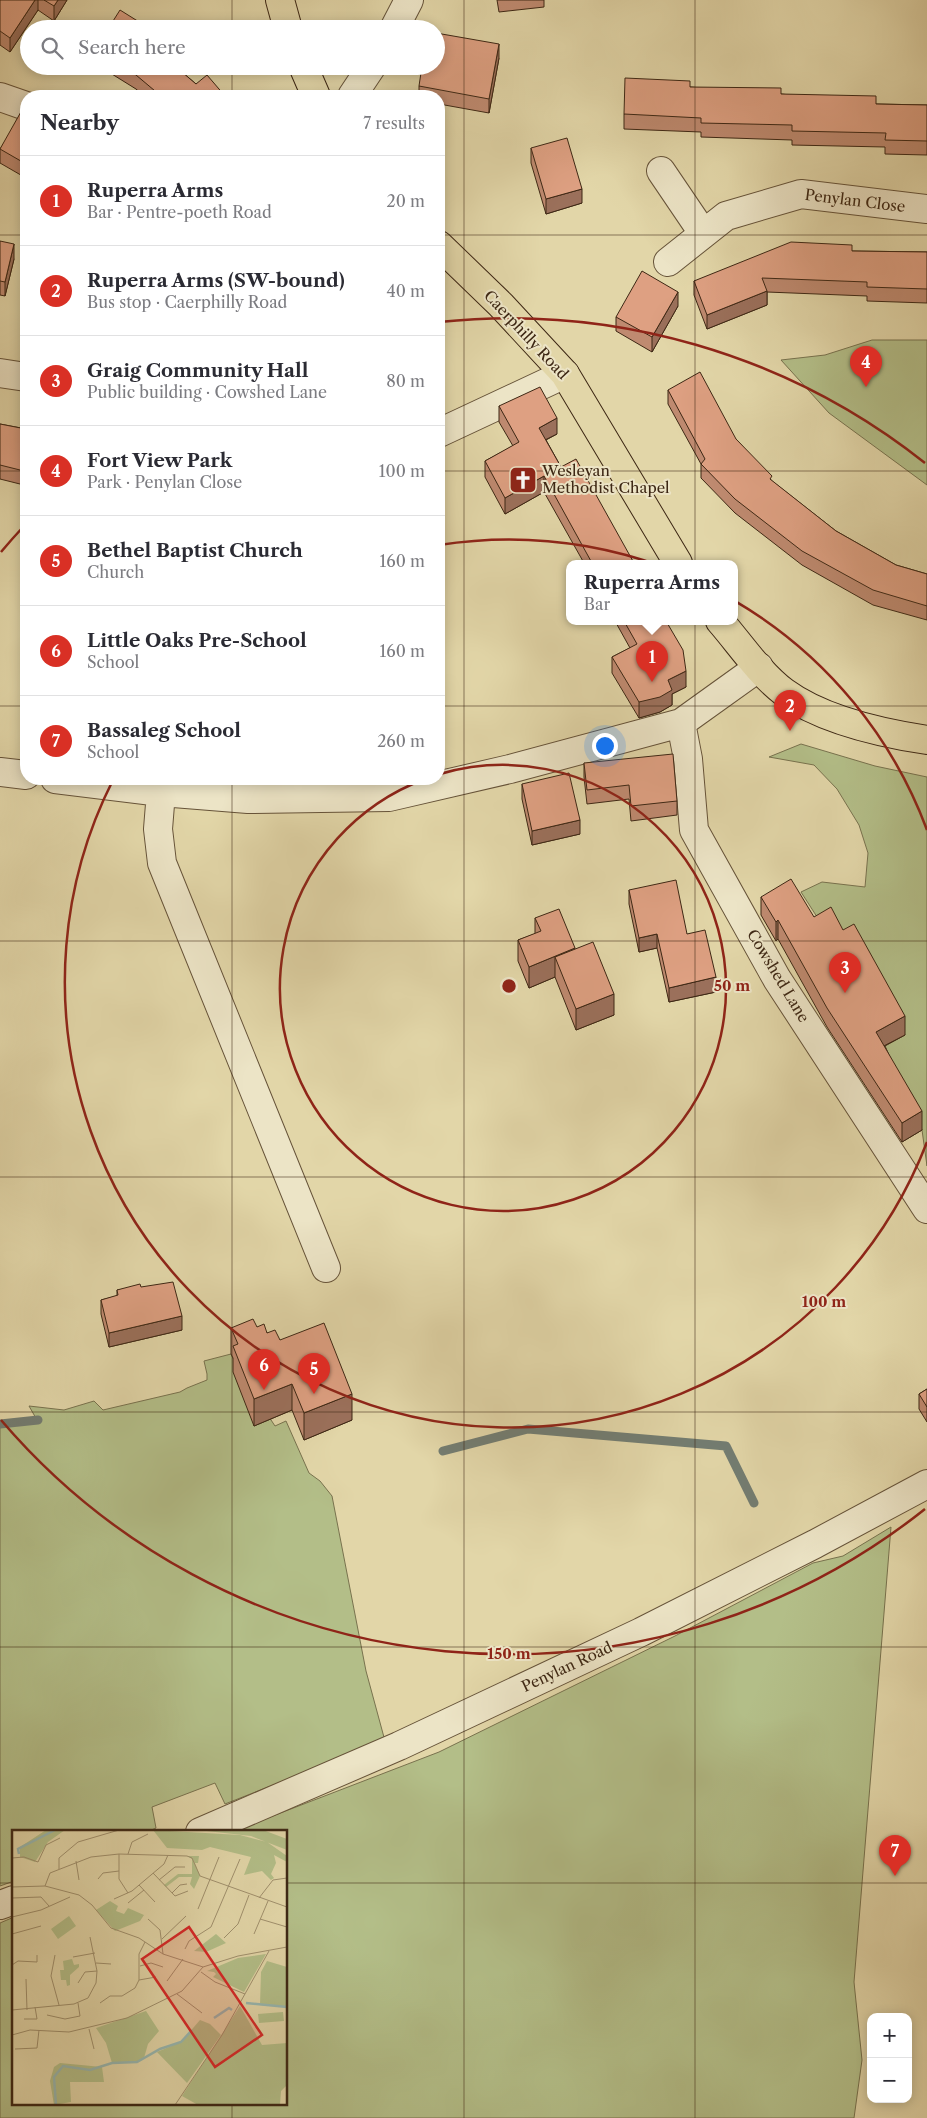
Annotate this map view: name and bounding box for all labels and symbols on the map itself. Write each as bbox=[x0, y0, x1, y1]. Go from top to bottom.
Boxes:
street label: Penylan Close bbox=[804, 185, 906, 216]
street label: Caerphilly Road bbox=[480, 286, 573, 383]
pin: 4 bbox=[850, 346, 882, 387]
place label: Wesleyan Methodist Chapel bbox=[541, 461, 670, 497]
church icon: Wesleyan Methodist Chapel bbox=[508, 465, 538, 495]
pin: 1 bbox=[636, 641, 668, 682]
pin: 2 bbox=[774, 690, 806, 731]
your location bbox=[592, 733, 618, 759]
street label: Cowshed Lane bbox=[743, 926, 814, 1026]
pin: 3 bbox=[829, 952, 861, 993]
text: 50 m bbox=[714, 976, 750, 995]
centre of rings bbox=[500, 977, 518, 995]
text: 100 m bbox=[802, 1292, 846, 1311]
pin: 6 bbox=[248, 1349, 280, 1390]
pin: 5 bbox=[298, 1353, 330, 1394]
street label: Penylan Road bbox=[518, 1637, 615, 1696]
text: 150 m bbox=[487, 1644, 531, 1663]
inset map bbox=[12, 1830, 288, 2106]
pin: 7 bbox=[879, 1835, 911, 1876]

